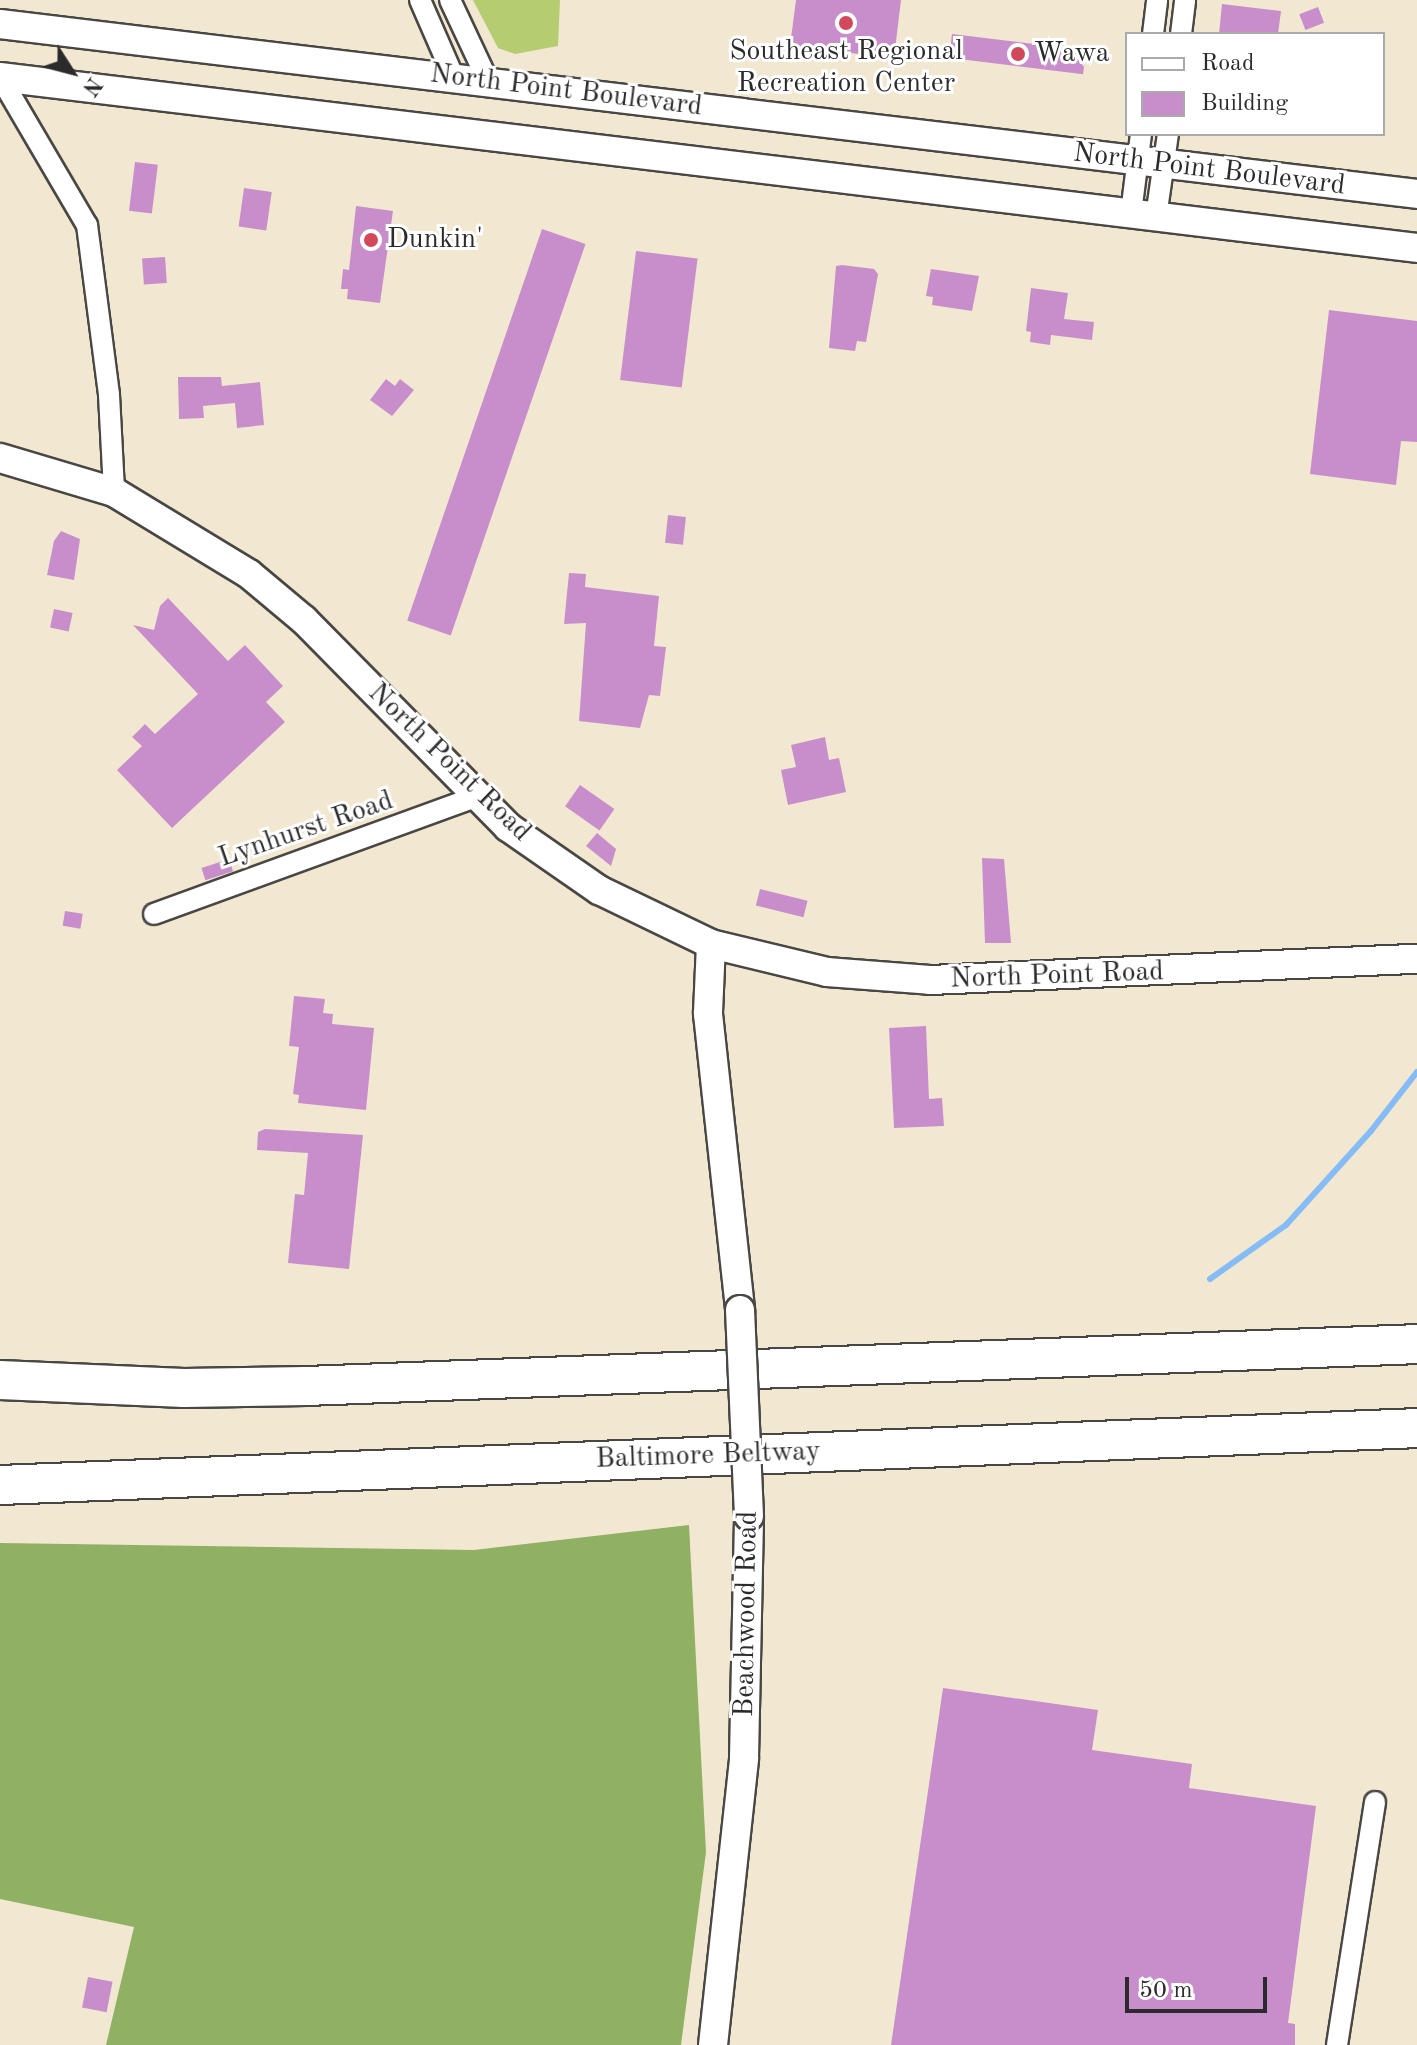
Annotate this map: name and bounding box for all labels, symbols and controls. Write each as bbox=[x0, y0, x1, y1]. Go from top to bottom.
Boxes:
marker: Southeast Regional Recreation Center bbox=[837, 14, 855, 32]
north arrow bbox=[32, 32, 112, 112]
legend bbox=[1125, 32, 1385, 136]
place label: Southeast Regional Recreation Center bbox=[729, 35, 963, 101]
place label: Wawa bbox=[1034, 37, 1109, 71]
marker: Wawa bbox=[1009, 45, 1027, 63]
text: Road bbox=[1201, 52, 1254, 76]
street label: North Point Boulevard bbox=[428, 58, 704, 124]
text: N bbox=[78, 73, 105, 99]
text: Building bbox=[1201, 92, 1288, 116]
street label: North Point Boulevard bbox=[1071, 137, 1347, 203]
place label: Dunkin' bbox=[387, 223, 483, 257]
marker: Dunkin' bbox=[362, 231, 380, 249]
street label: North Point Road bbox=[360, 677, 538, 849]
street label: Lynhurst Road bbox=[214, 784, 398, 876]
street label: North Point Road bbox=[949, 955, 1165, 997]
street label: Baltimore Beltway bbox=[595, 1435, 821, 1477]
street label: Beachwood Road bbox=[728, 1510, 766, 1718]
scale bar bbox=[1129, 1961, 1271, 2011]
text: 50 m bbox=[1139, 1979, 1193, 2003]

